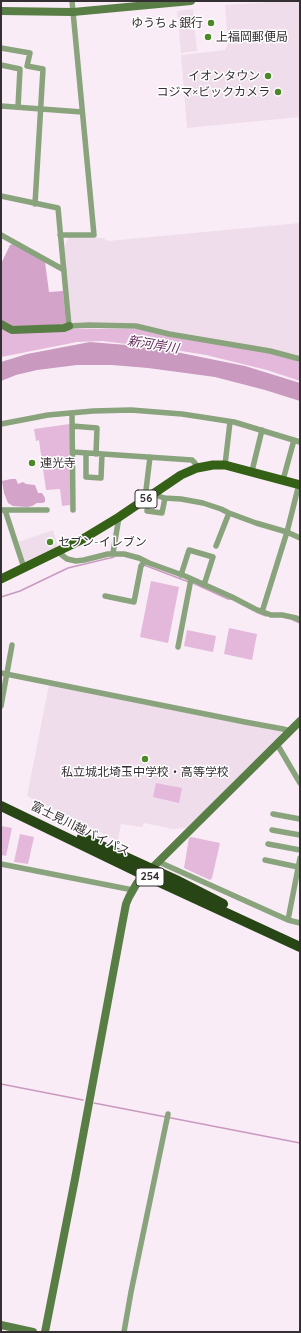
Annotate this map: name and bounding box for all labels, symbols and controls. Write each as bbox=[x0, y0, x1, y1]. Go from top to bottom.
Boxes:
place label: ゆうちょ銀行 bbox=[131, 16, 203, 30]
marker: ゆうちょ銀行 bbox=[206, 18, 216, 28]
place label: 上福岡郵便局 bbox=[216, 30, 288, 44]
marker: 上福岡郵便局 bbox=[203, 32, 213, 42]
place label: イオンタウン bbox=[188, 69, 260, 83]
marker: イオンタウン bbox=[263, 71, 273, 81]
place label: コジマ×ビックカメラ bbox=[156, 85, 270, 99]
marker: コジマ×ビックカメラ bbox=[273, 87, 283, 97]
water label: 新河岸川 bbox=[126, 333, 180, 357]
place label: 連光寺 bbox=[40, 456, 76, 470]
marker: 連光寺 bbox=[27, 458, 37, 468]
road number: 56 bbox=[135, 490, 157, 508]
place label: セブン-イレブン bbox=[58, 535, 147, 549]
marker: セブン-イレブン bbox=[45, 537, 55, 547]
marker: 私立城北埼玉中学校・高等学校 bbox=[140, 754, 150, 764]
place label: 私立城北埼玉中学校・高等学校 bbox=[61, 765, 229, 779]
street label: 富士見川越バイパス bbox=[28, 799, 132, 859]
road number: 254 bbox=[136, 868, 164, 886]

